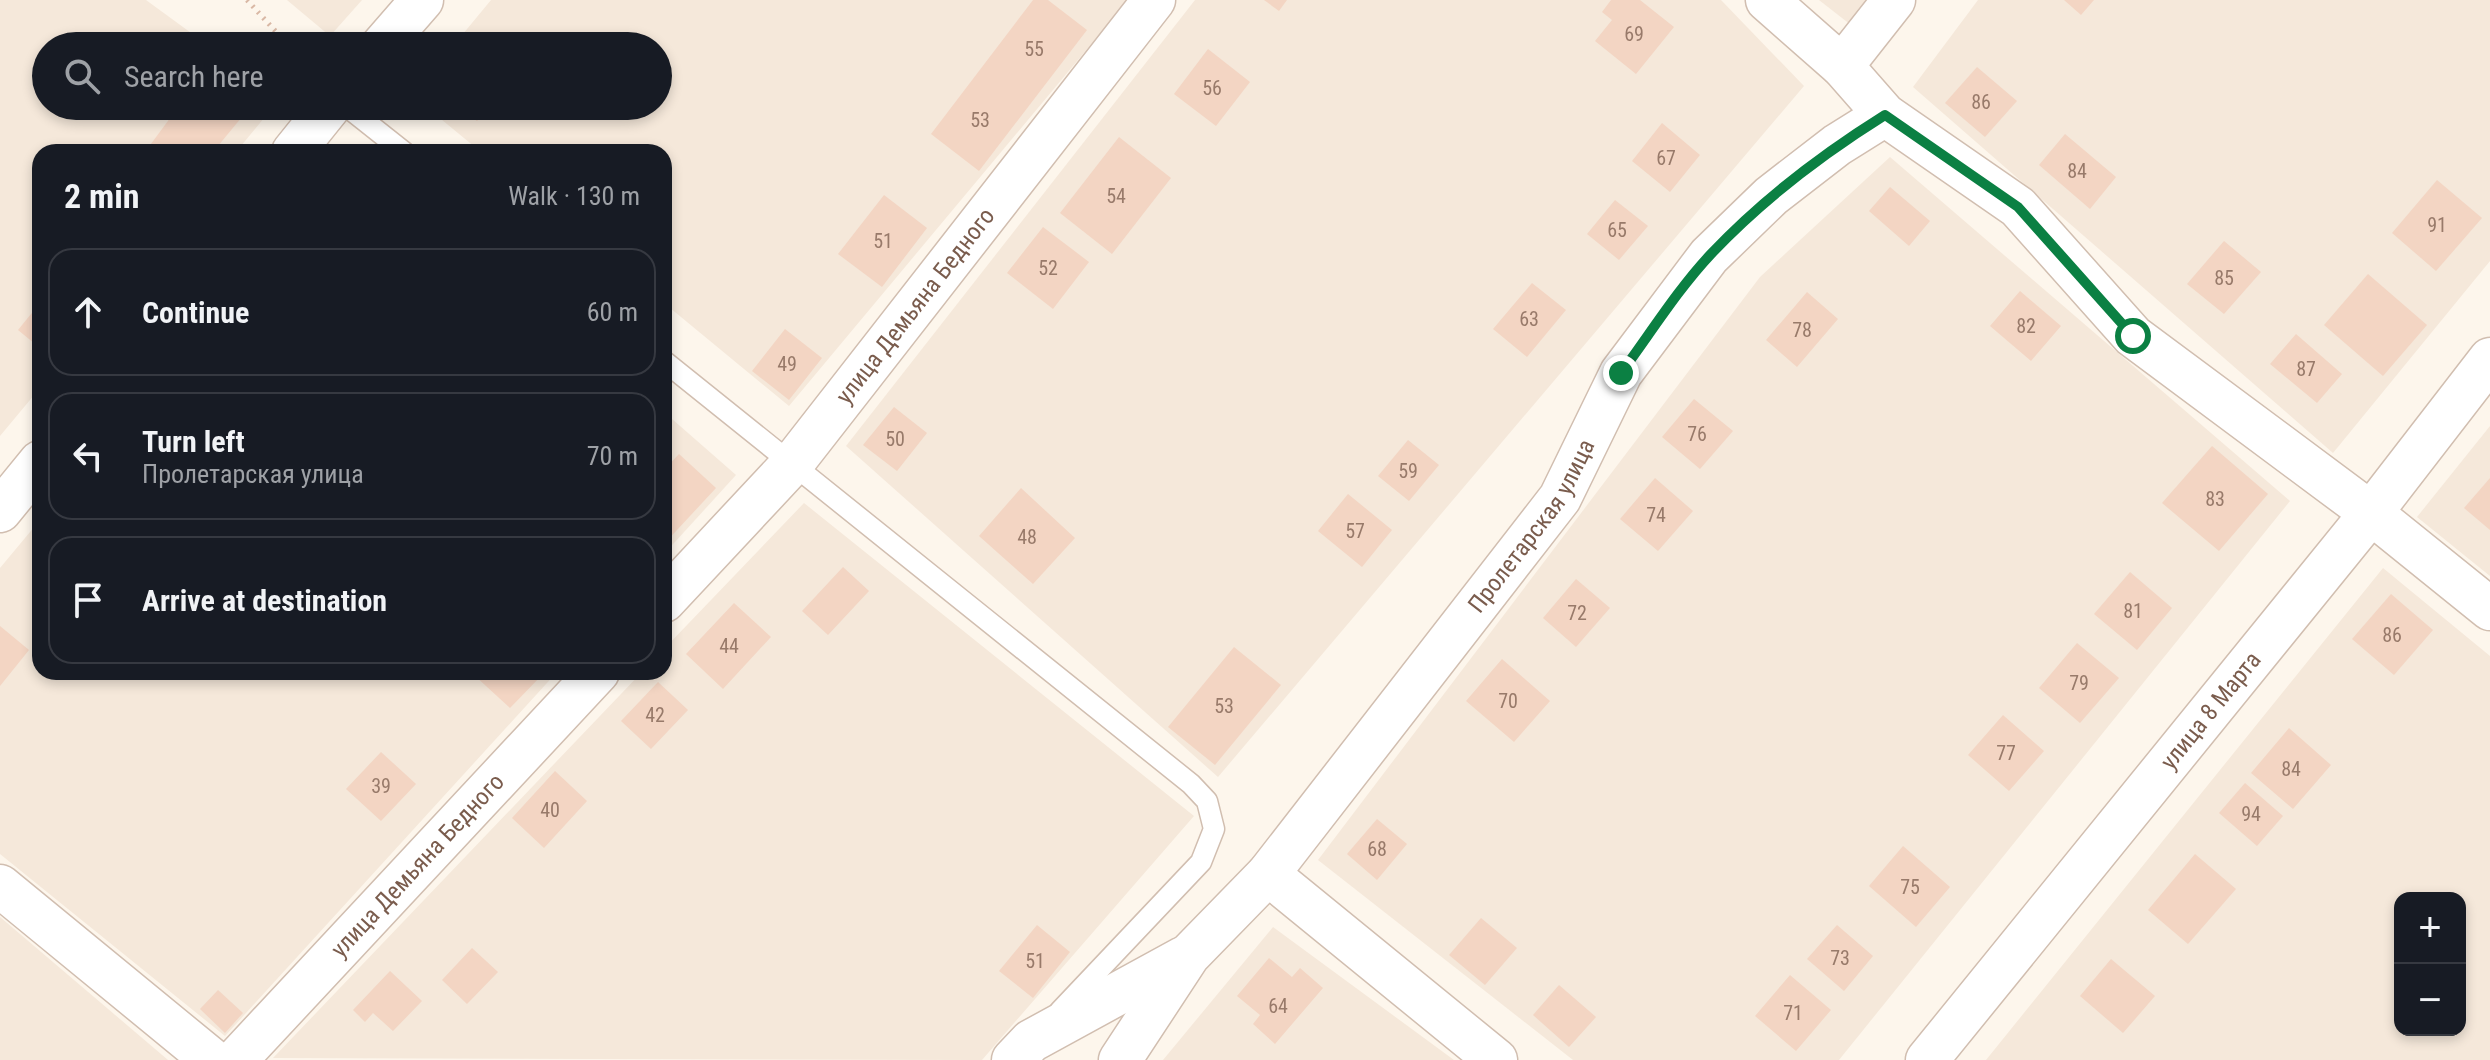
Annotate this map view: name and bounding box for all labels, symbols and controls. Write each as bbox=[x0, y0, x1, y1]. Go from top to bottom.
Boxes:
house number: 69 bbox=[1624, 22, 1644, 46]
search box bbox=[32, 32, 672, 120]
house number: 55 bbox=[1024, 37, 1044, 61]
icon: search bbox=[60, 54, 104, 98]
text: Search here bbox=[124, 59, 264, 94]
house number: 56 bbox=[1202, 76, 1222, 100]
house number: 86 bbox=[1971, 90, 1991, 114]
house number: 53 bbox=[970, 108, 990, 132]
house number: 67 bbox=[1656, 146, 1676, 170]
house number: 84 bbox=[2067, 159, 2087, 183]
text: 2 min bbox=[64, 176, 140, 216]
text: Walk · 130 m bbox=[508, 181, 640, 211]
house number: 54 bbox=[1106, 184, 1126, 208]
street label: улица Демьяна Бедного bbox=[830, 202, 1000, 409]
house number: 91 bbox=[2427, 213, 2447, 237]
house number: 65 bbox=[1607, 218, 1627, 242]
house number: 51 bbox=[873, 229, 893, 253]
house number: 52 bbox=[1038, 256, 1058, 280]
house number: 85 bbox=[2214, 266, 2234, 290]
icon: ahead bbox=[66, 290, 110, 334]
text: Continue bbox=[142, 295, 249, 330]
text: 60 m bbox=[587, 297, 638, 327]
house number: 63 bbox=[1519, 307, 1539, 331]
house number: 82 bbox=[2016, 314, 2036, 338]
house number: 78 bbox=[1792, 318, 1812, 342]
route start bbox=[2115, 318, 2151, 354]
house number: 49 bbox=[777, 352, 797, 376]
route end bbox=[1603, 355, 1639, 391]
house number: 87 bbox=[2296, 357, 2316, 381]
house number: 76 bbox=[1687, 422, 1707, 446]
text: Turn left bbox=[142, 424, 245, 459]
house number: 50 bbox=[885, 427, 905, 451]
icon: left bbox=[66, 434, 110, 478]
street label: Пролетарская улица bbox=[1462, 435, 1600, 618]
text: 70 m bbox=[587, 441, 638, 471]
text: Пролетарская улица bbox=[142, 459, 364, 489]
house number: 59 bbox=[1398, 459, 1418, 483]
house number: 83 bbox=[2205, 487, 2225, 511]
house number: 74 bbox=[1646, 503, 1666, 527]
house number: 57 bbox=[1345, 519, 1365, 543]
house number: 48 bbox=[1017, 525, 1037, 549]
icon: arrive bbox=[66, 578, 110, 622]
text: Arrive at destination bbox=[142, 583, 387, 618]
house number: 81 bbox=[2123, 599, 2143, 623]
house number: 72 bbox=[1567, 601, 1587, 625]
house number: 86 bbox=[2382, 623, 2402, 647]
house number: 44 bbox=[719, 634, 739, 658]
street label: улица 8 Марта bbox=[2155, 646, 2267, 775]
house number: 79 bbox=[2069, 671, 2089, 695]
house number: 70 bbox=[1498, 689, 1518, 713]
house number: 53 bbox=[1214, 694, 1234, 718]
house number: 42 bbox=[645, 703, 665, 727]
house number: 77 bbox=[1996, 741, 2016, 765]
house number: 84 bbox=[2281, 757, 2301, 781]
street label: улица Демьяна Бедного bbox=[325, 768, 510, 963]
house number: 39 bbox=[371, 774, 391, 798]
house number: 40 bbox=[540, 798, 560, 822]
house number: 94 bbox=[2241, 802, 2261, 826]
house number: 68 bbox=[1367, 837, 1387, 861]
house number: 75 bbox=[1900, 875, 1920, 899]
map controls bbox=[2394, 892, 2466, 1036]
button: + bbox=[2394, 892, 2466, 964]
house number: 73 bbox=[1830, 946, 1850, 970]
house number: 51 bbox=[1025, 949, 1045, 973]
button: − bbox=[2394, 964, 2466, 1036]
house number: 64 bbox=[1268, 994, 1288, 1018]
house number: 71 bbox=[1783, 1001, 1803, 1025]

